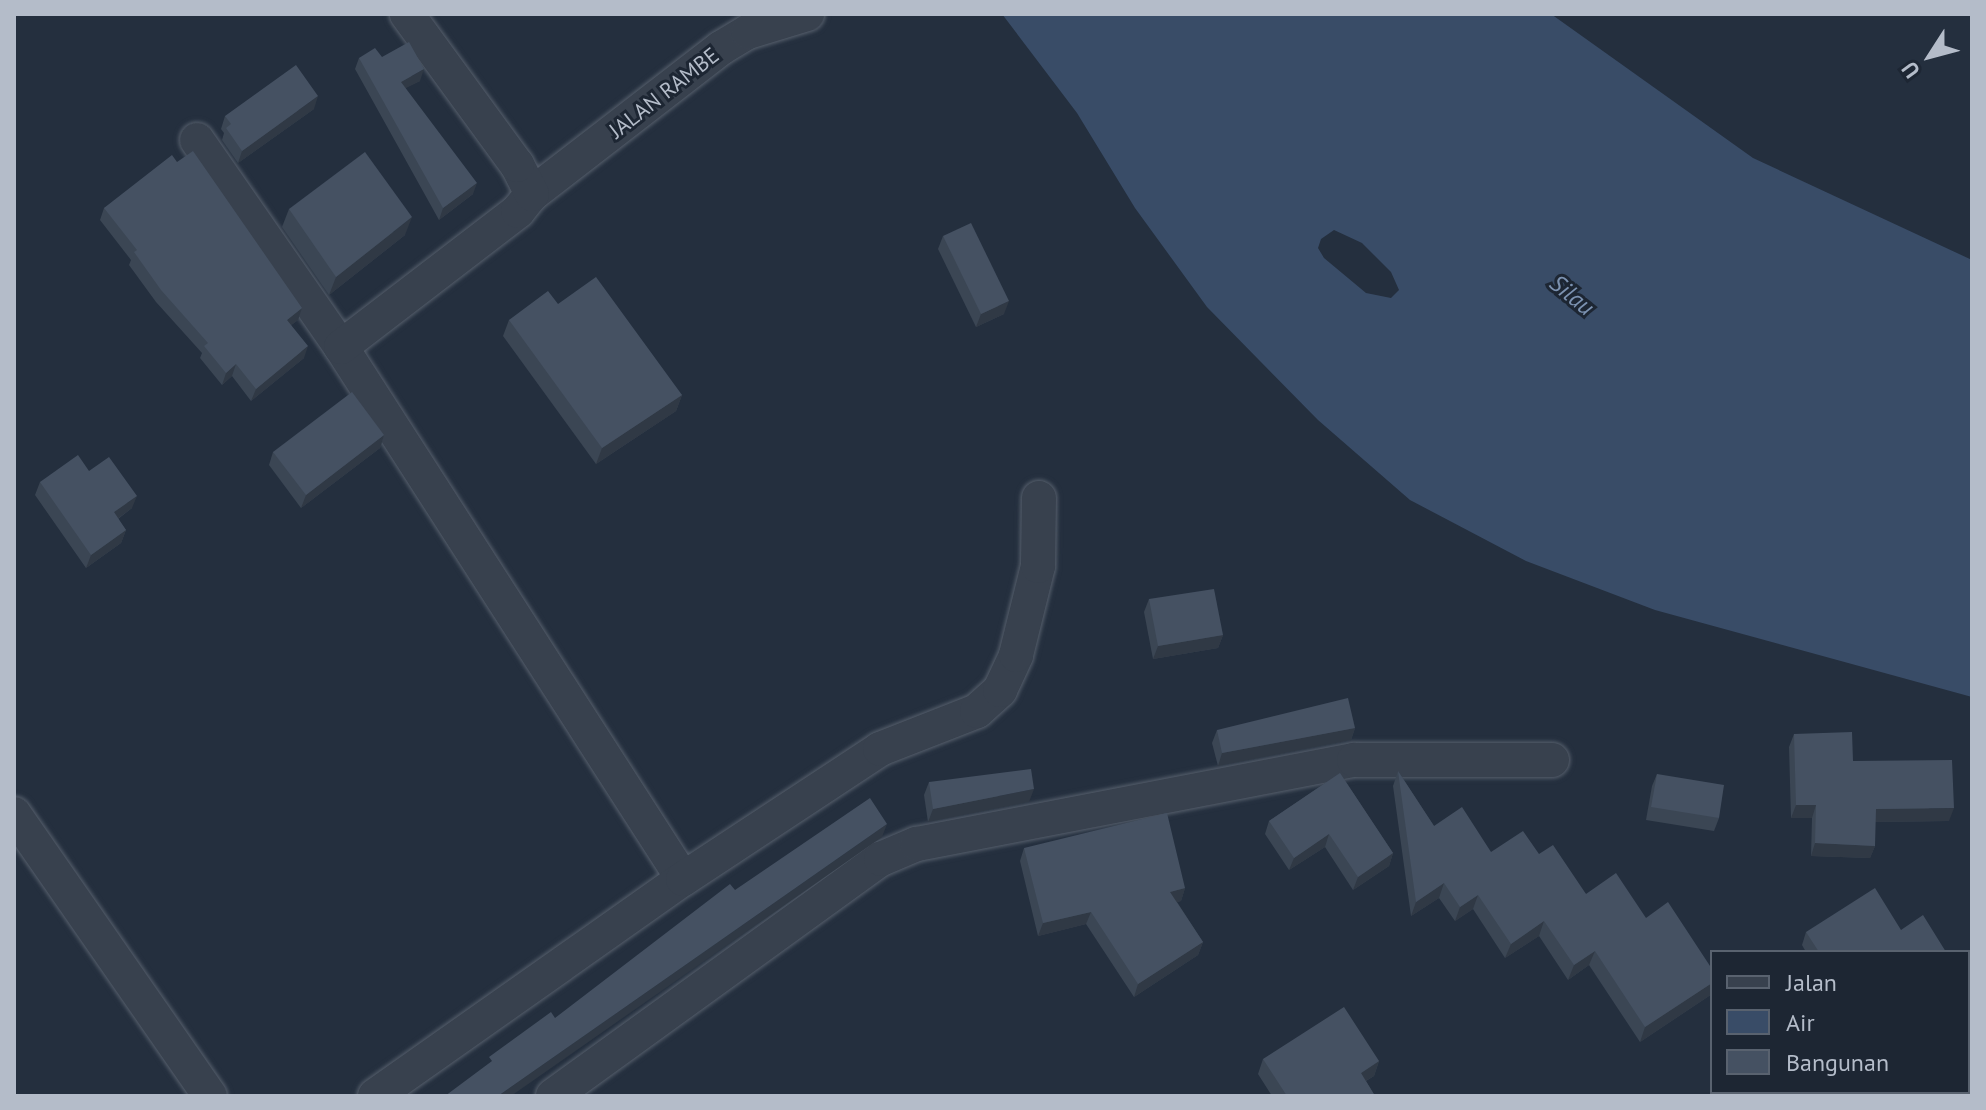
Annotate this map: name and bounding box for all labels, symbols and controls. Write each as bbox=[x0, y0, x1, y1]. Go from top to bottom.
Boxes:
north arrow bbox=[1890, 16, 1970, 96]
street label: JALAN RAMBE bbox=[604, 42, 724, 144]
text: U bbox=[1895, 56, 1926, 84]
water label: Silau bbox=[1544, 268, 1600, 322]
legend bbox=[1710, 950, 1970, 1094]
text: Jalan bbox=[1786, 967, 1837, 998]
text: Air bbox=[1786, 1007, 1815, 1038]
text: Bangunan bbox=[1786, 1047, 1889, 1078]

